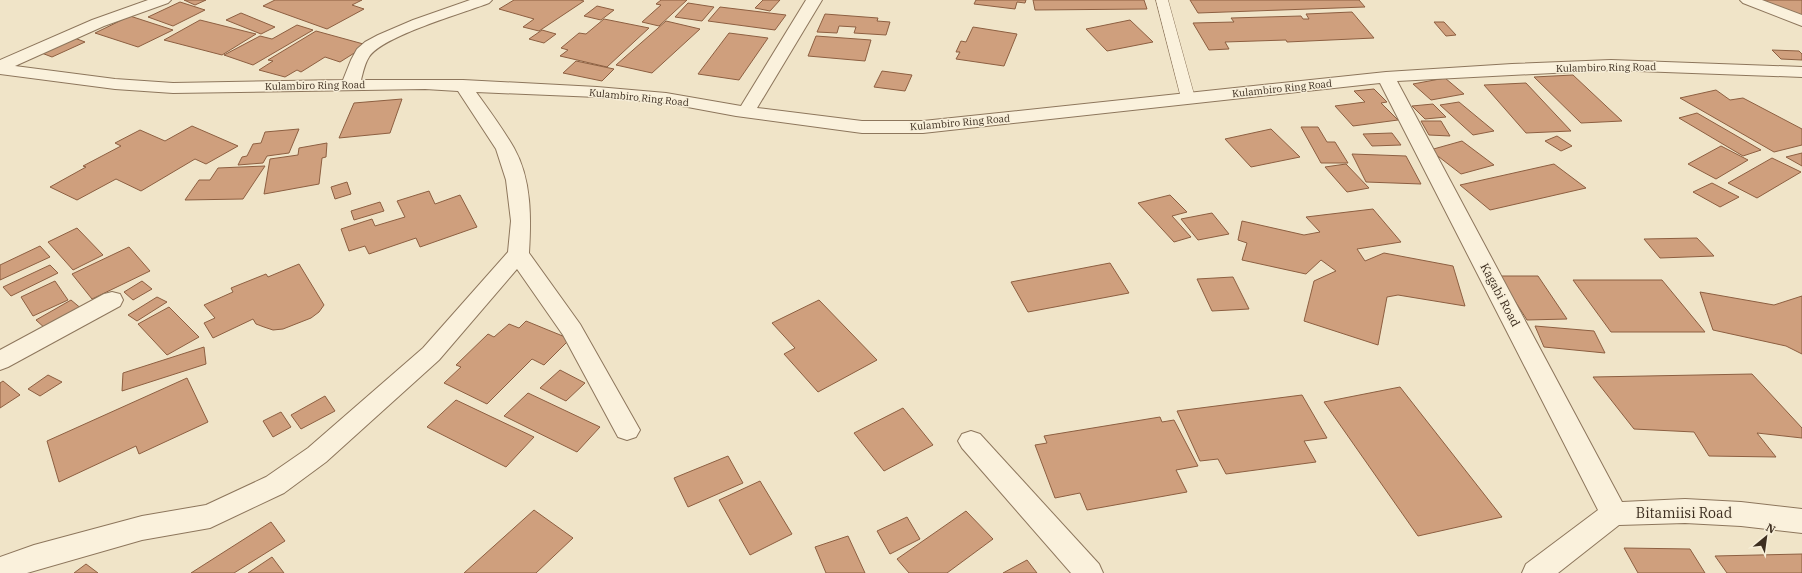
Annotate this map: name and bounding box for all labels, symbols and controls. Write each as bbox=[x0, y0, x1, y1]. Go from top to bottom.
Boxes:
street label: Kulambiro Ring Road bbox=[1556, 60, 1656, 75]
street label: Kulambiro Ring Road bbox=[1231, 77, 1333, 100]
street label: Kulambiro Ring Road bbox=[265, 78, 365, 93]
street label: Kulambiro Ring Road bbox=[588, 86, 690, 109]
street label: Kulambiro Ring Road bbox=[909, 112, 1011, 133]
street label: Kagabi Road bbox=[1477, 260, 1524, 329]
street label: Bitamiisi Road bbox=[1636, 504, 1733, 522]
north arrow bbox=[1746, 517, 1786, 557]
text: N bbox=[1764, 520, 1778, 537]

